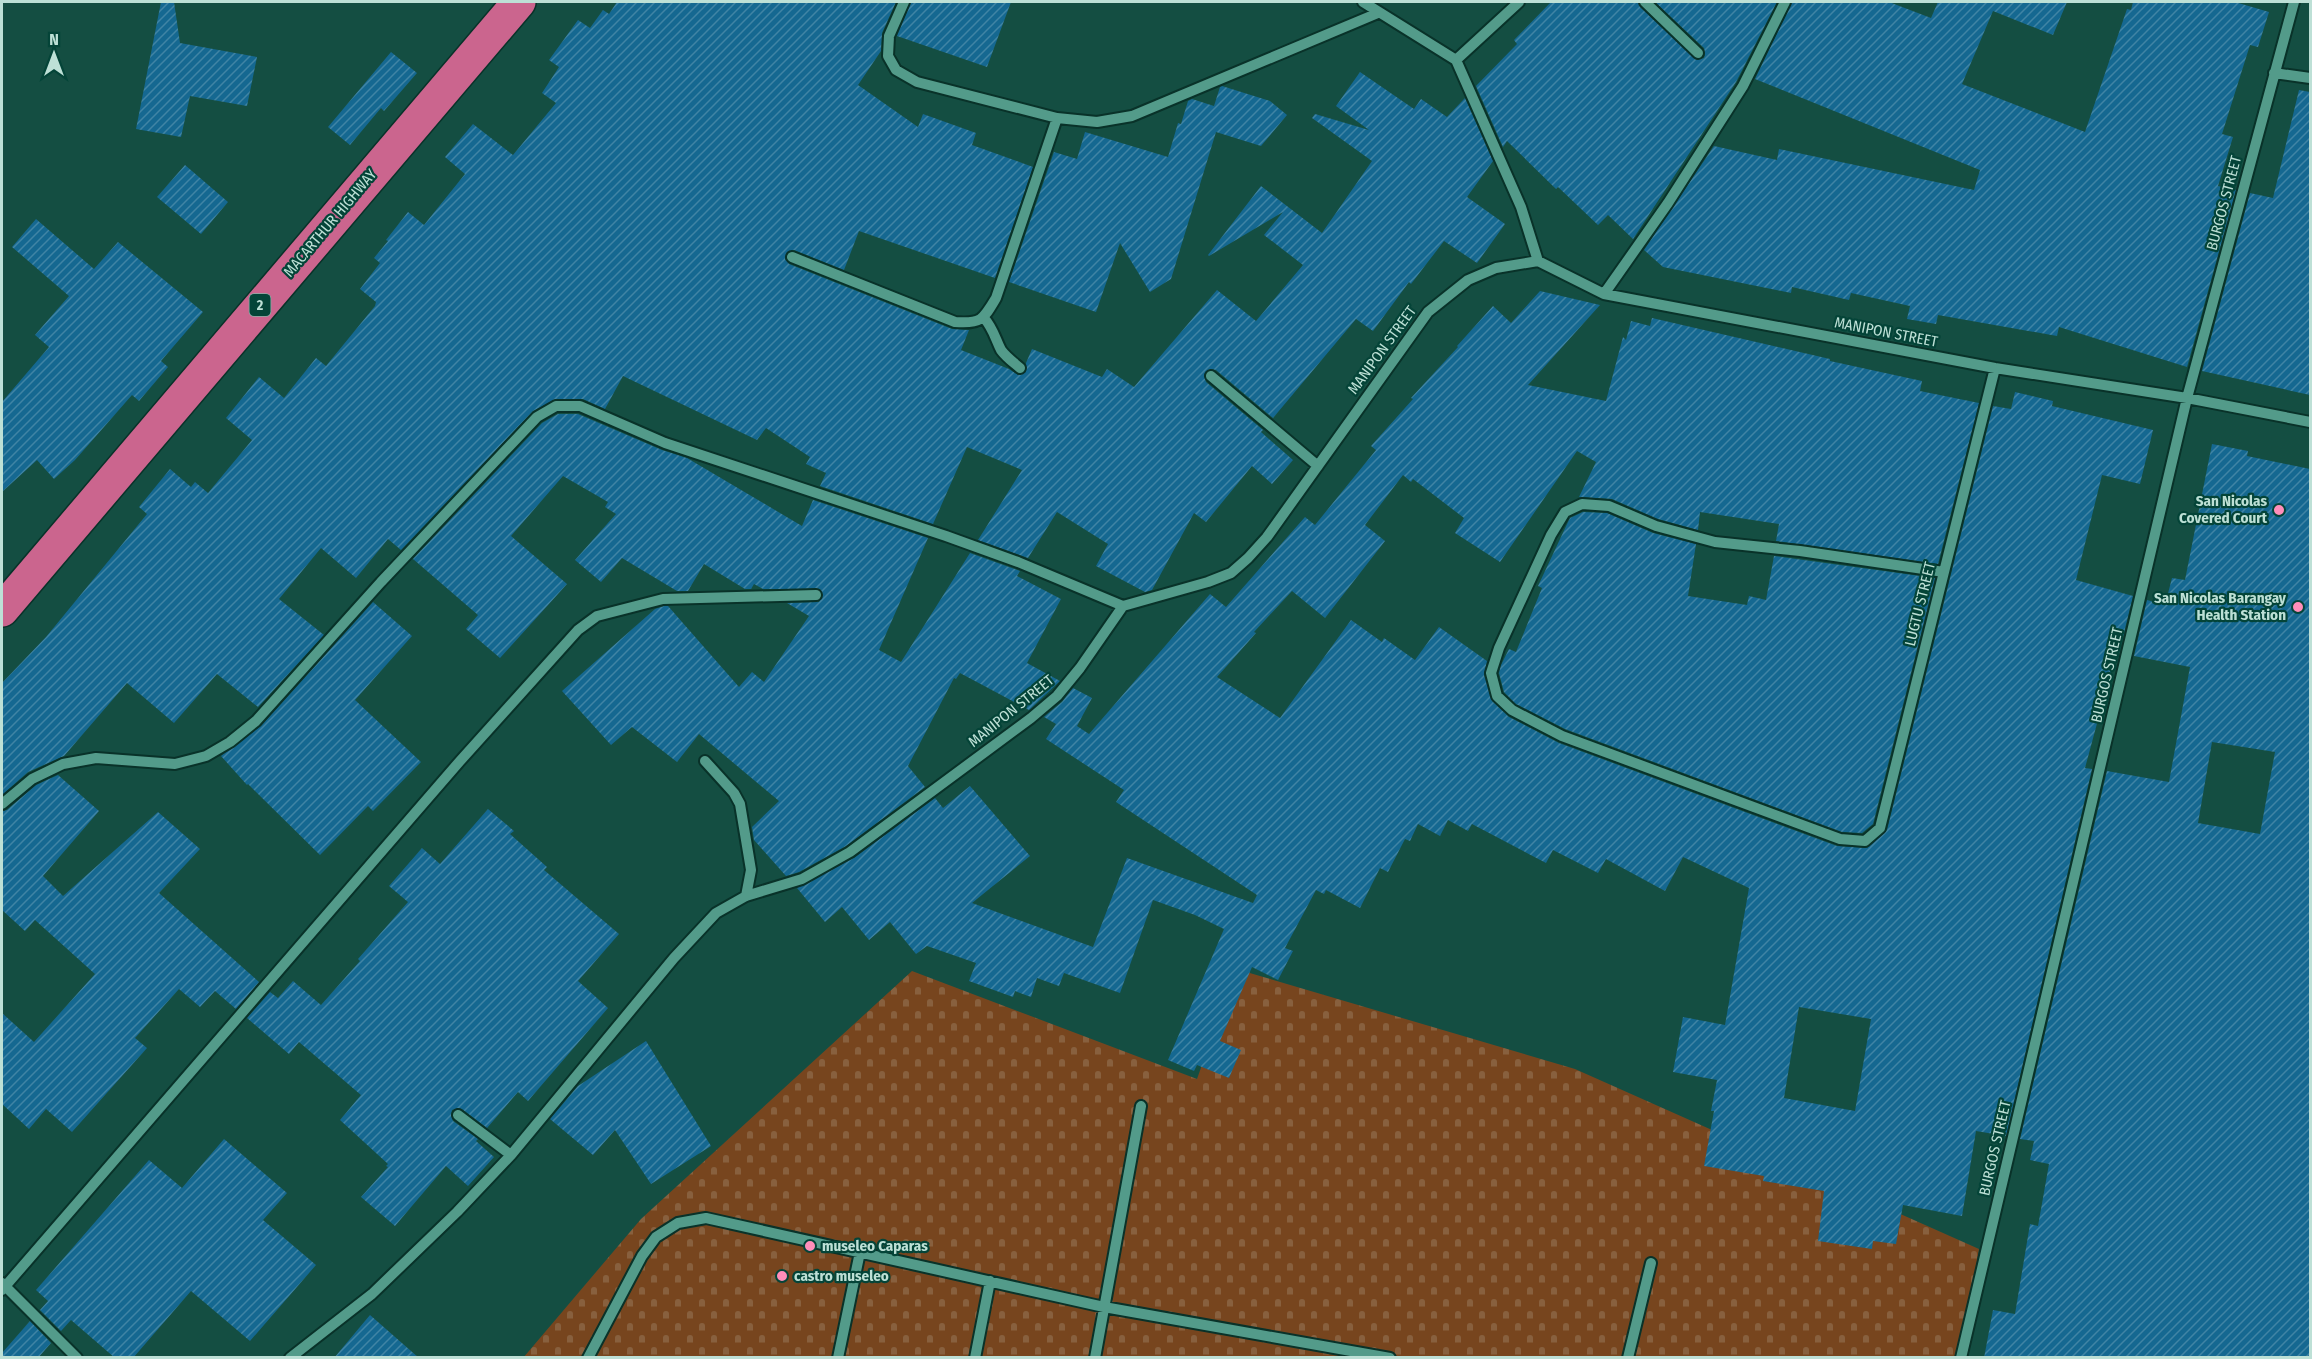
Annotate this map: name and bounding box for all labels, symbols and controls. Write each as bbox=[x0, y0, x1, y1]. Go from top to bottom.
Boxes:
north arrow bbox=[24, 24, 84, 84]
text: N bbox=[49, 30, 59, 49]
street label: BURGOS STREET bbox=[2203, 154, 2245, 252]
street label: MACARTHUR HIGHWAY bbox=[280, 165, 381, 280]
road number: 2 bbox=[250, 294, 270, 316]
street label: MANIPON STREET bbox=[1344, 302, 1420, 398]
street label: MANIPON STREET bbox=[1833, 313, 1939, 351]
place label: San Nicolas Covered Court bbox=[2179, 492, 2268, 527]
marker: San Nicolas Covered Court bbox=[2272, 503, 2286, 517]
street label: LUGTU STREET bbox=[1901, 560, 1939, 648]
place label: San Nicolas Barangay Health Station bbox=[2154, 589, 2287, 624]
marker: San Nicolas Barangay Health Station bbox=[2291, 600, 2305, 614]
street label: BURGOS STREET bbox=[2087, 626, 2127, 724]
street label: MANIPON STREET bbox=[965, 671, 1057, 751]
street label: BURGOS STREET bbox=[1975, 1099, 2015, 1197]
place label: museleo Caparas bbox=[822, 1237, 928, 1255]
marker: museleo Caparas bbox=[803, 1239, 817, 1253]
place label: castro museleo bbox=[794, 1267, 889, 1285]
marker: castro museleo bbox=[775, 1269, 789, 1283]

